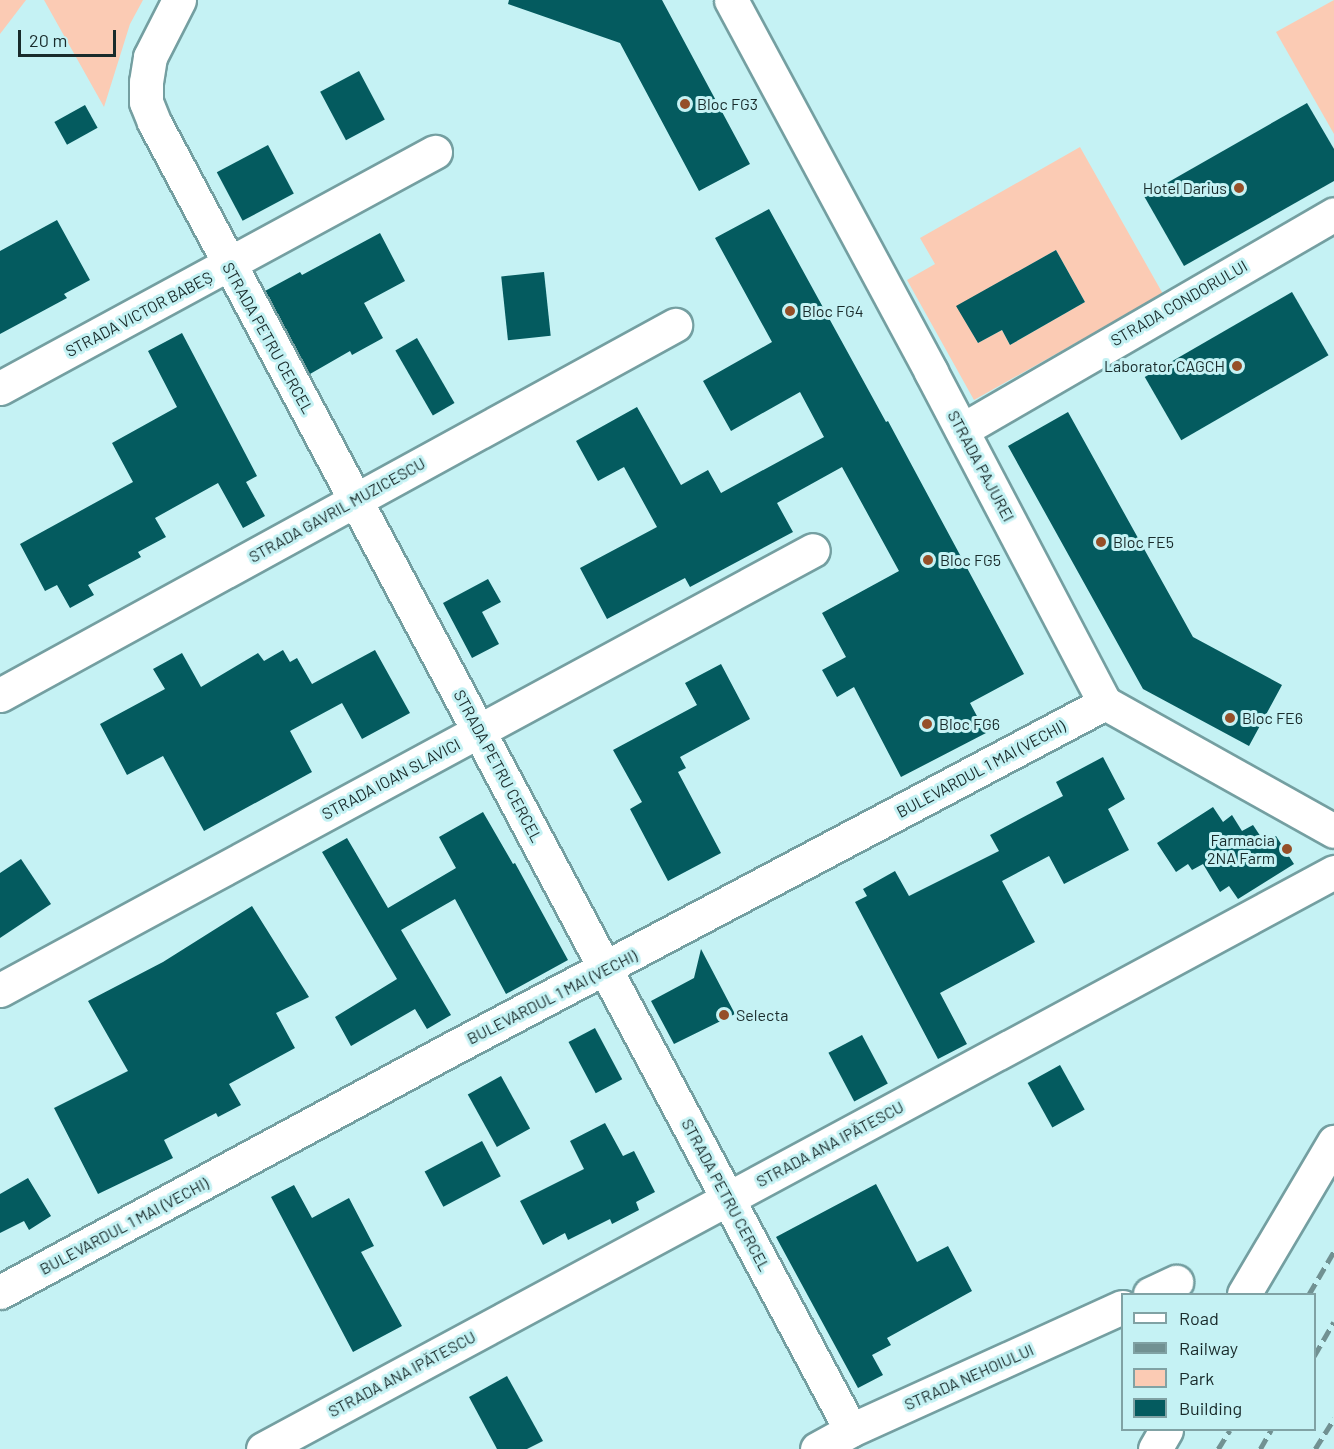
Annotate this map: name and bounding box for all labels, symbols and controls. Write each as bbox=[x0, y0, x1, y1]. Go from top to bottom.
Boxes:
scale bar bbox=[21, 18, 118, 56]
text: 20 m bbox=[29, 29, 67, 51]
place label: Bloc FG3 bbox=[697, 94, 758, 114]
marker: Bloc FG3 bbox=[678, 97, 692, 111]
place label: Hotel Darius bbox=[1143, 178, 1227, 198]
marker: Hotel Darius bbox=[1232, 181, 1246, 195]
street label: STRADA CONDORULUI bbox=[1107, 256, 1251, 350]
street label: STRADA PETRU CERCEL bbox=[218, 259, 318, 417]
street label: STRADA VICTOR BABEȘ bbox=[62, 267, 216, 361]
place label: Bloc FG4 bbox=[802, 301, 864, 321]
marker: Bloc FG4 bbox=[783, 304, 797, 318]
place label: Laborator CAGCH bbox=[1104, 356, 1225, 376]
marker: Laborator CAGCH bbox=[1230, 359, 1244, 373]
street label: STRADA PAJUREI bbox=[944, 407, 1018, 525]
street label: STRADA GAVRIL MUZICESCU bbox=[246, 453, 428, 567]
place label: Bloc FE5 bbox=[1113, 532, 1174, 552]
marker: Bloc FE5 bbox=[1094, 535, 1108, 549]
place label: Bloc FG5 bbox=[940, 550, 1001, 570]
marker: Bloc FG5 bbox=[921, 553, 935, 567]
street label: STRADA PETRU CERCEL bbox=[450, 686, 546, 846]
place label: Bloc FE6 bbox=[1242, 708, 1303, 728]
marker: Bloc FE6 bbox=[1223, 711, 1237, 725]
place label: Bloc FG6 bbox=[939, 714, 1000, 734]
street label: BULEVARDUL 1 MAI (VECHI) bbox=[893, 716, 1069, 822]
marker: Bloc FG6 bbox=[920, 717, 934, 731]
street label: STRADA IOAN SLAVICI bbox=[319, 734, 463, 824]
place label: Farmacia 2NA Farm bbox=[1207, 830, 1275, 868]
marker: Farmacia 2NA Farm bbox=[1280, 842, 1294, 856]
street label: BULEVARDUL 1 MAI (VECHI) bbox=[464, 946, 640, 1048]
place label: Selecta bbox=[736, 1005, 788, 1025]
marker: Selecta bbox=[717, 1008, 731, 1022]
street label: STRADA ANA IPĂTESCU bbox=[753, 1097, 907, 1191]
street label: STRADA PETRU CERCEL bbox=[678, 1115, 774, 1275]
street label: BULEVARDUL 1 MAI (VECHI) bbox=[36, 1173, 212, 1279]
legend bbox=[1121, 1293, 1316, 1431]
text: Road bbox=[1179, 1307, 1219, 1329]
street label: STRADA ANA IPĂTESCU bbox=[325, 1327, 479, 1421]
text: Railway bbox=[1179, 1337, 1238, 1359]
street label: STRADA NEHOIULUI bbox=[901, 1340, 1037, 1414]
text: Park bbox=[1179, 1367, 1214, 1389]
text: Building bbox=[1179, 1397, 1242, 1419]

